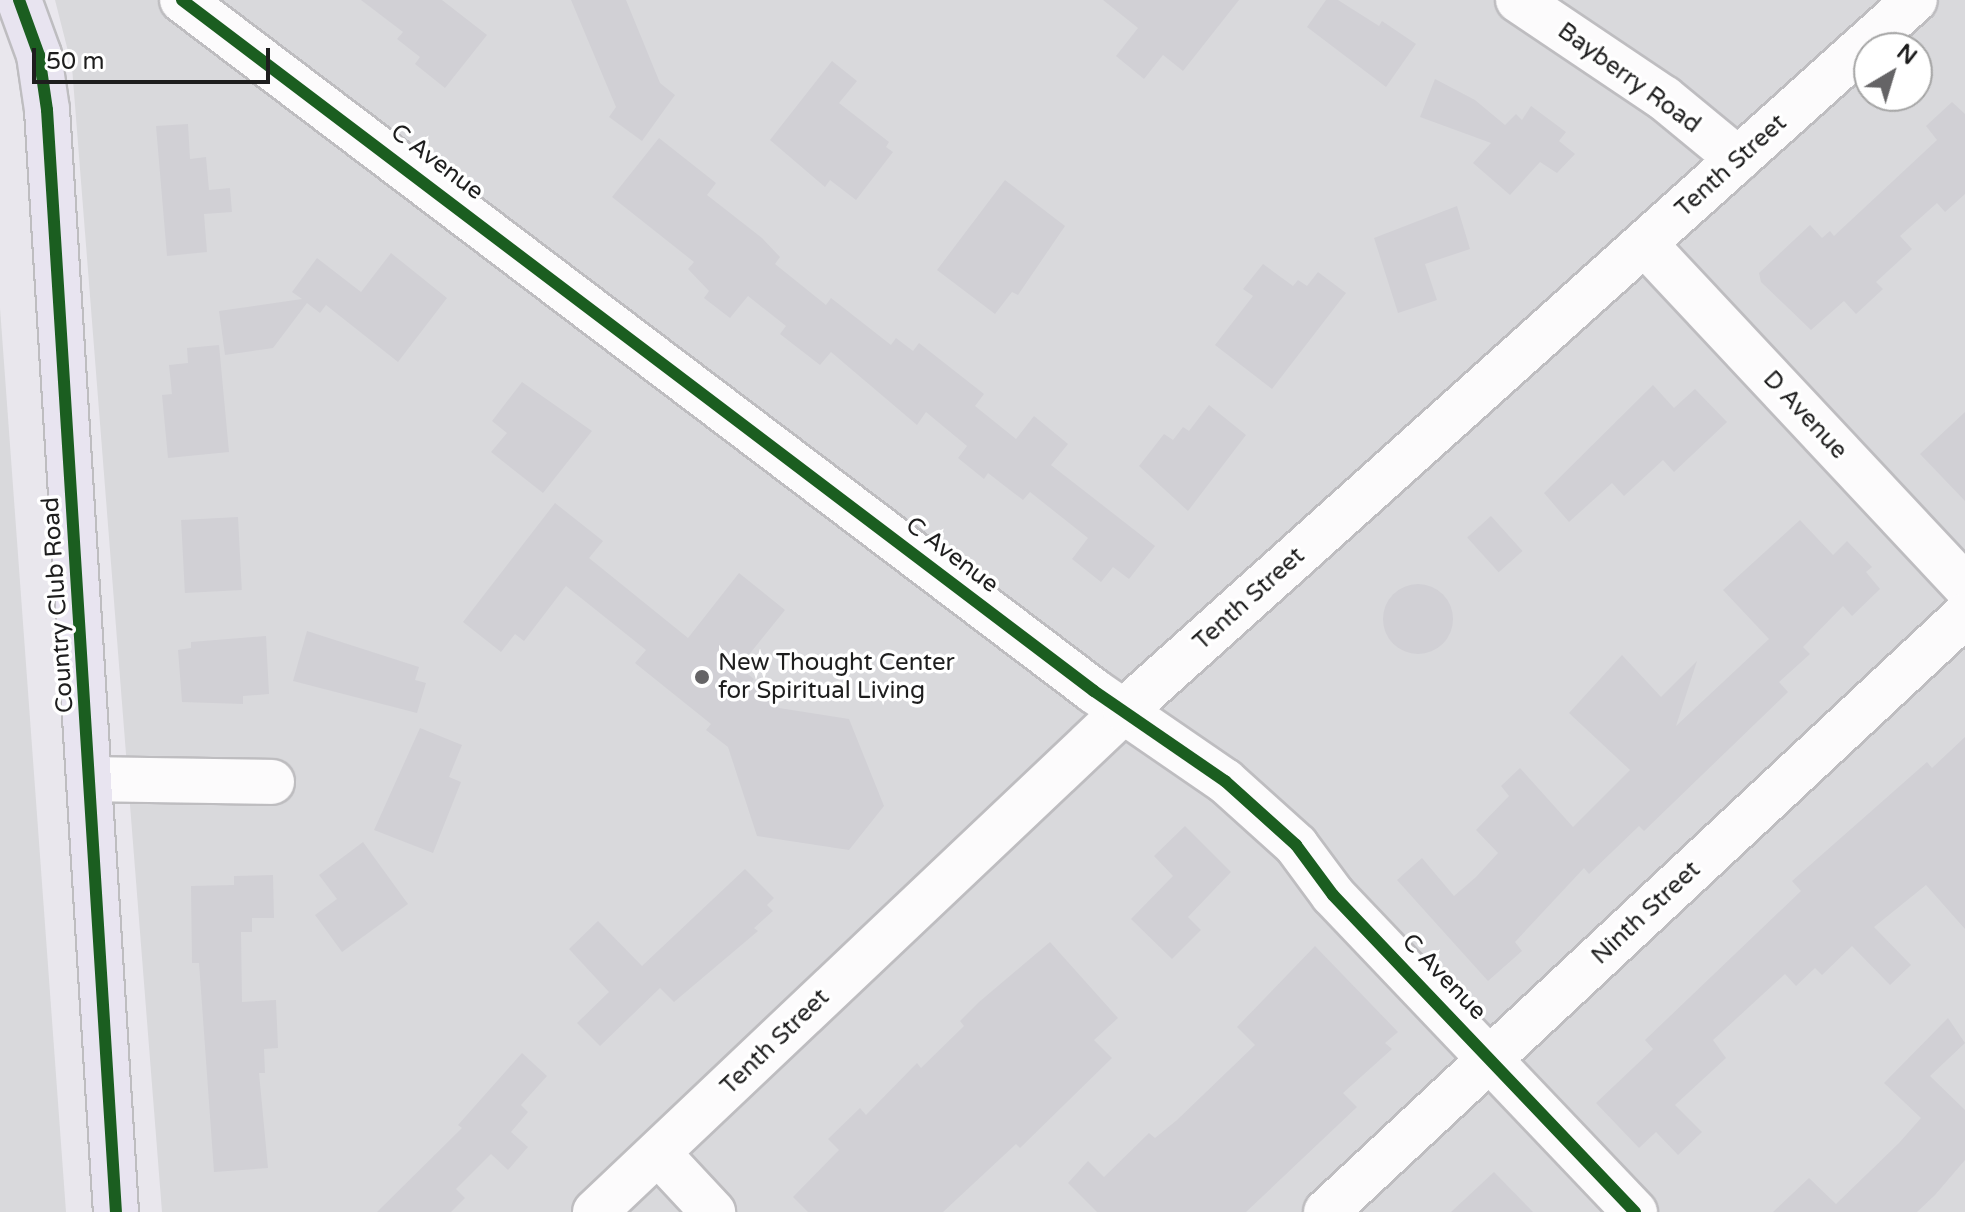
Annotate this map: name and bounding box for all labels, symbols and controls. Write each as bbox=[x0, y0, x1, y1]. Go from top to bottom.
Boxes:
street label: Bayberry Road bbox=[1552, 17, 1706, 139]
scale bar bbox=[36, 32, 274, 82]
north arrow bbox=[1853, 32, 1933, 112]
text: N bbox=[1892, 39, 1922, 70]
text: 50 m bbox=[46, 47, 104, 76]
street label: Tenth Street bbox=[1669, 109, 1793, 223]
street label: C Avenue bbox=[385, 118, 489, 206]
street label: D Avenue bbox=[1757, 365, 1853, 465]
street label: Country Club Road bbox=[36, 496, 80, 714]
street label: C Avenue bbox=[900, 511, 1004, 599]
street label: Tenth Street bbox=[1187, 542, 1311, 656]
place label: New Thought Center for Spiritual Living bbox=[718, 649, 955, 705]
marker: New Thought Center for Spiritual Living bbox=[693, 668, 711, 686]
street label: Ninth Street bbox=[1586, 855, 1706, 971]
street label: C Avenue bbox=[1396, 928, 1492, 1026]
street label: Tenth Street bbox=[715, 983, 835, 1101]

